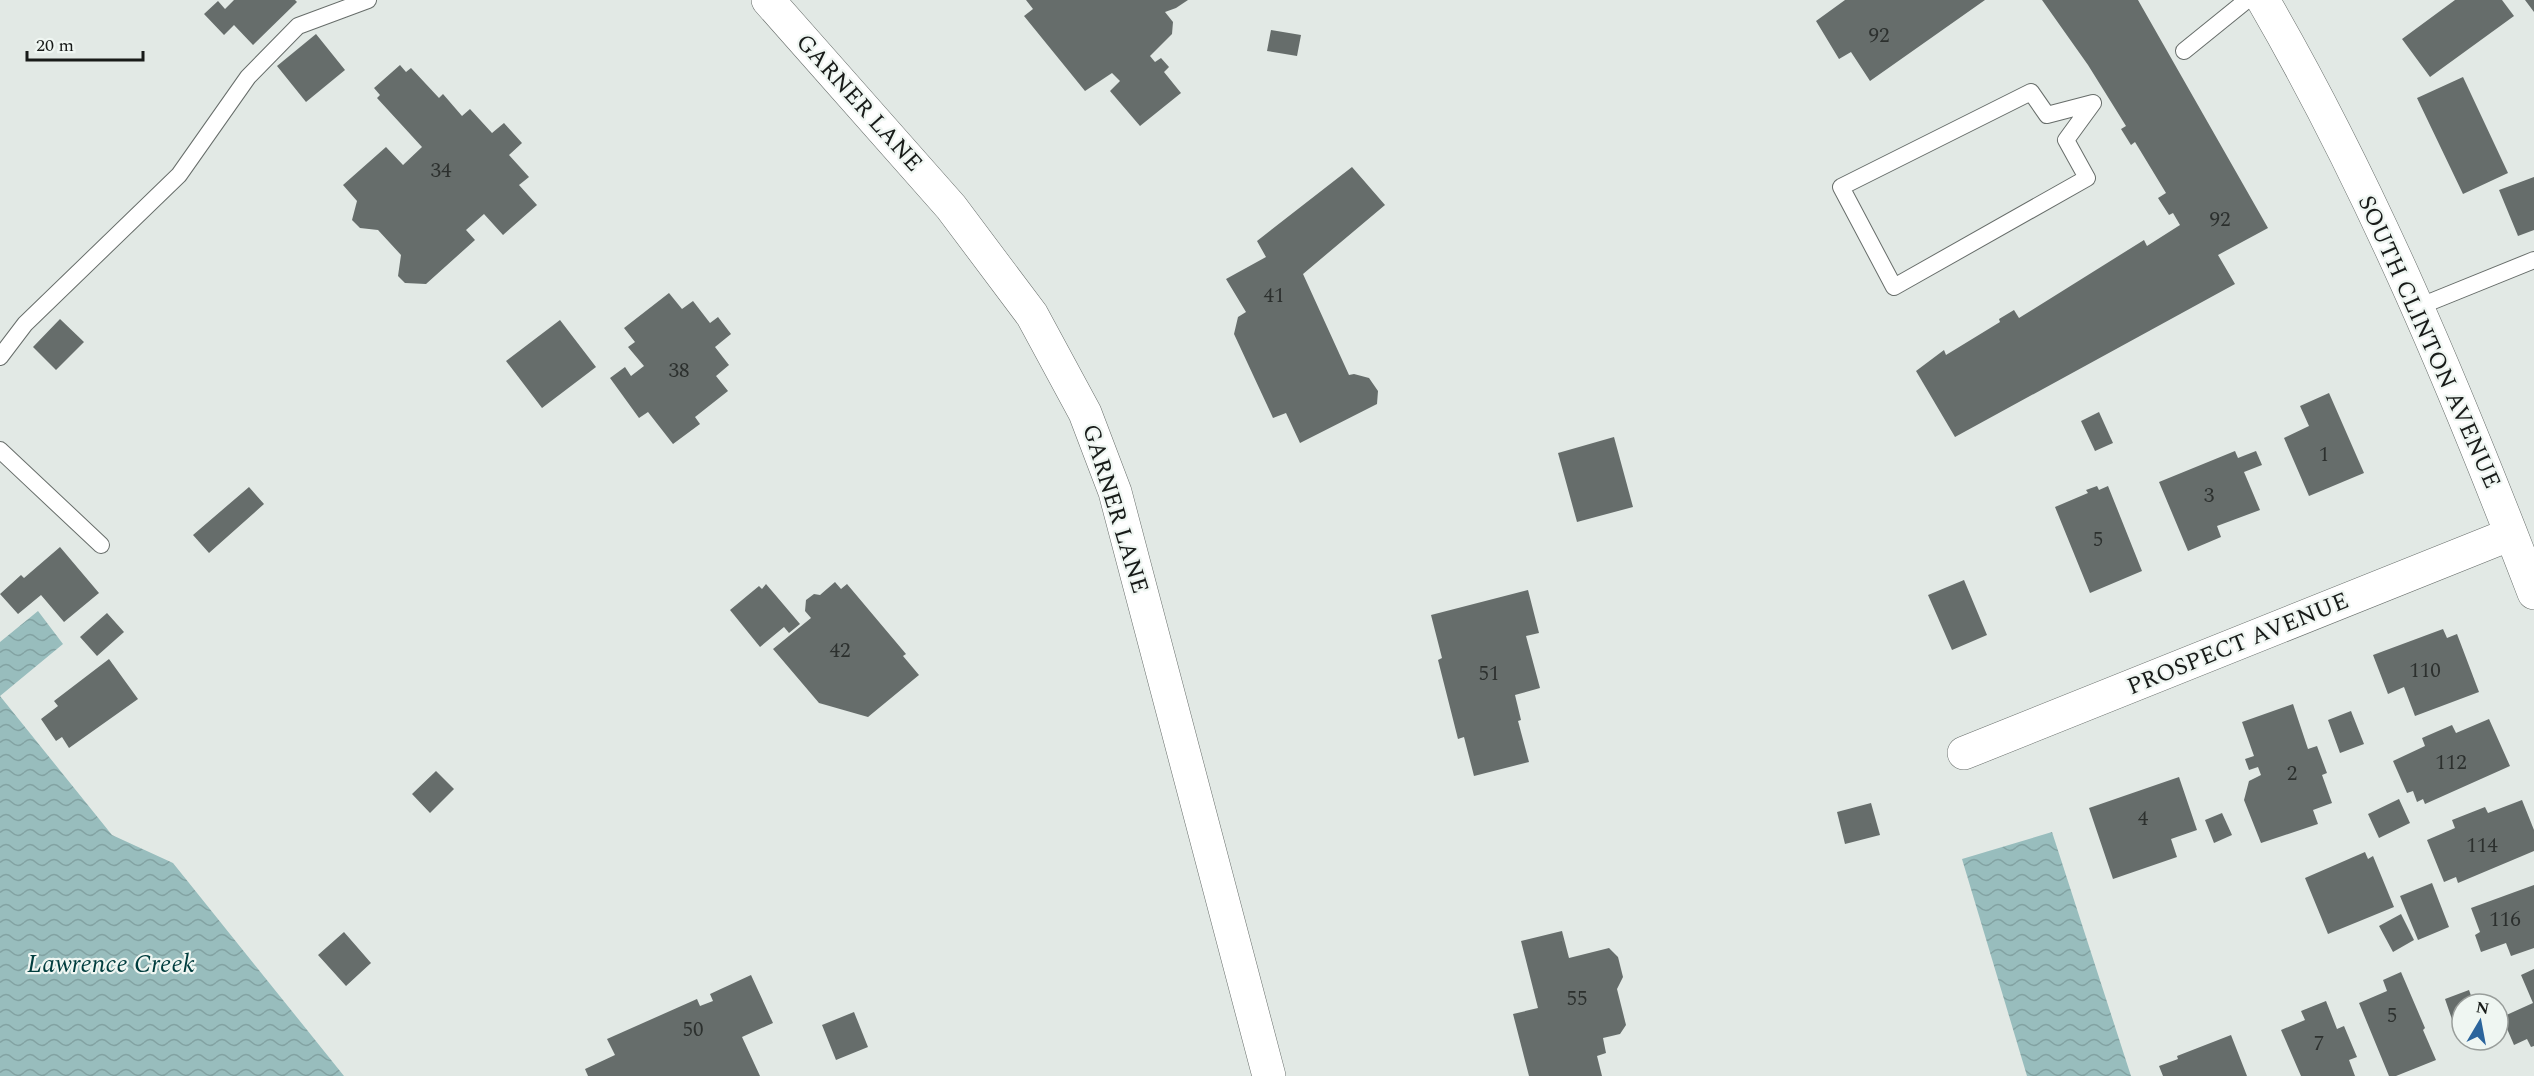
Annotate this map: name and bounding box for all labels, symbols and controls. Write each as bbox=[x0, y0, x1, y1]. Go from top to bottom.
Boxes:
house number: 92 bbox=[1869, 20, 1890, 52]
scale bar bbox=[27, 24, 142, 62]
street label: GARNER LANE bbox=[787, 26, 931, 180]
text: 20 m bbox=[36, 32, 74, 59]
house number: 34 bbox=[431, 155, 452, 187]
street label: SOUTH CLINTON AVENUE bbox=[2348, 190, 2510, 494]
house number: 92 bbox=[2210, 204, 2231, 236]
house number: 41 bbox=[1264, 280, 1285, 312]
house number: 38 bbox=[669, 355, 690, 387]
street label: GARNER LANE bbox=[1072, 420, 1158, 598]
house number: 1 bbox=[2319, 439, 2329, 471]
house number: 3 bbox=[2204, 480, 2215, 512]
house number: 5 bbox=[2093, 524, 2103, 556]
street label: PROSPECT AVENUE bbox=[2122, 583, 2354, 705]
house number: 42 bbox=[830, 635, 851, 667]
house number: 110 bbox=[2409, 655, 2441, 687]
house number: 51 bbox=[1479, 658, 1500, 690]
house number: 112 bbox=[2435, 747, 2467, 779]
house number: 2 bbox=[2287, 758, 2297, 790]
house number: 4 bbox=[2138, 803, 2149, 835]
house number: 114 bbox=[2466, 830, 2498, 862]
house number: 116 bbox=[2489, 904, 2521, 936]
water label: Lawrence Creek bbox=[27, 944, 195, 984]
house number: 55 bbox=[1567, 983, 1588, 1015]
north arrow bbox=[2450, 992, 2510, 1052]
text: N bbox=[2474, 995, 2491, 1021]
house number: 5 bbox=[2387, 1000, 2397, 1032]
house number: 50 bbox=[683, 1014, 704, 1046]
house number: 7 bbox=[2314, 1028, 2324, 1060]

